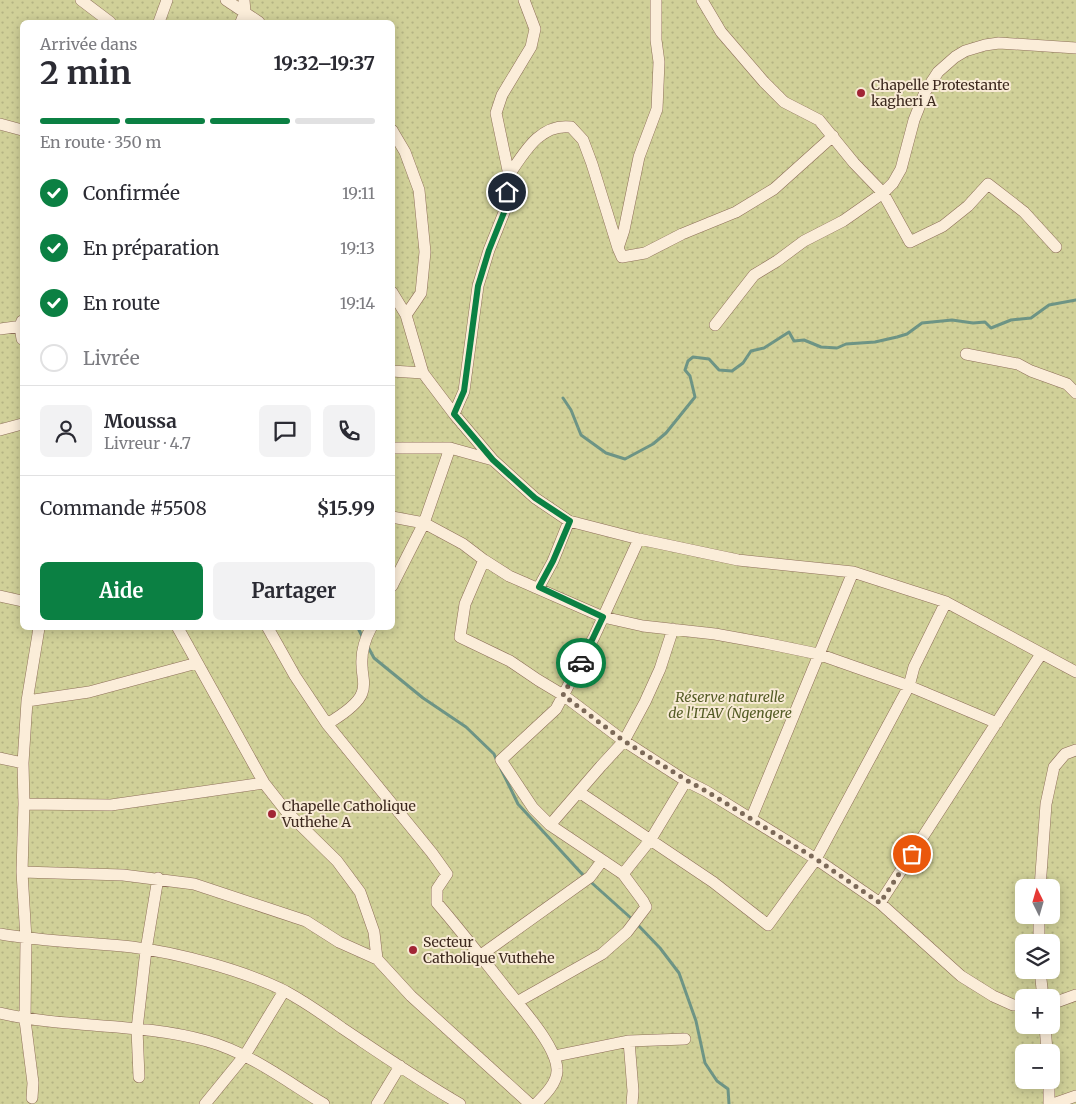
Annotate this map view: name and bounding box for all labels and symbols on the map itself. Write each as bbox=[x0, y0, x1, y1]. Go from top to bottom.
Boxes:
place label: Chapelle Protestante kagheri A bbox=[871, 76, 1009, 110]
marker: Chapelle Protestante kagheri A bbox=[855, 87, 867, 99]
pin bbox=[486, 171, 528, 213]
courier bbox=[556, 638, 606, 688]
park label: Réserve naturelle de l'ITAV (Ngengere bbox=[668, 688, 792, 722]
place label: Chapelle Catholique Vuthehe A bbox=[281, 797, 416, 831]
marker: Chapelle Catholique Vuthehe A bbox=[266, 808, 278, 820]
pin bbox=[891, 833, 933, 875]
north arrow bbox=[1015, 879, 1060, 924]
place label: Secteur Catholique Vuthehe bbox=[423, 933, 555, 967]
marker: Secteur Catholique Vuthehe bbox=[407, 944, 419, 956]

